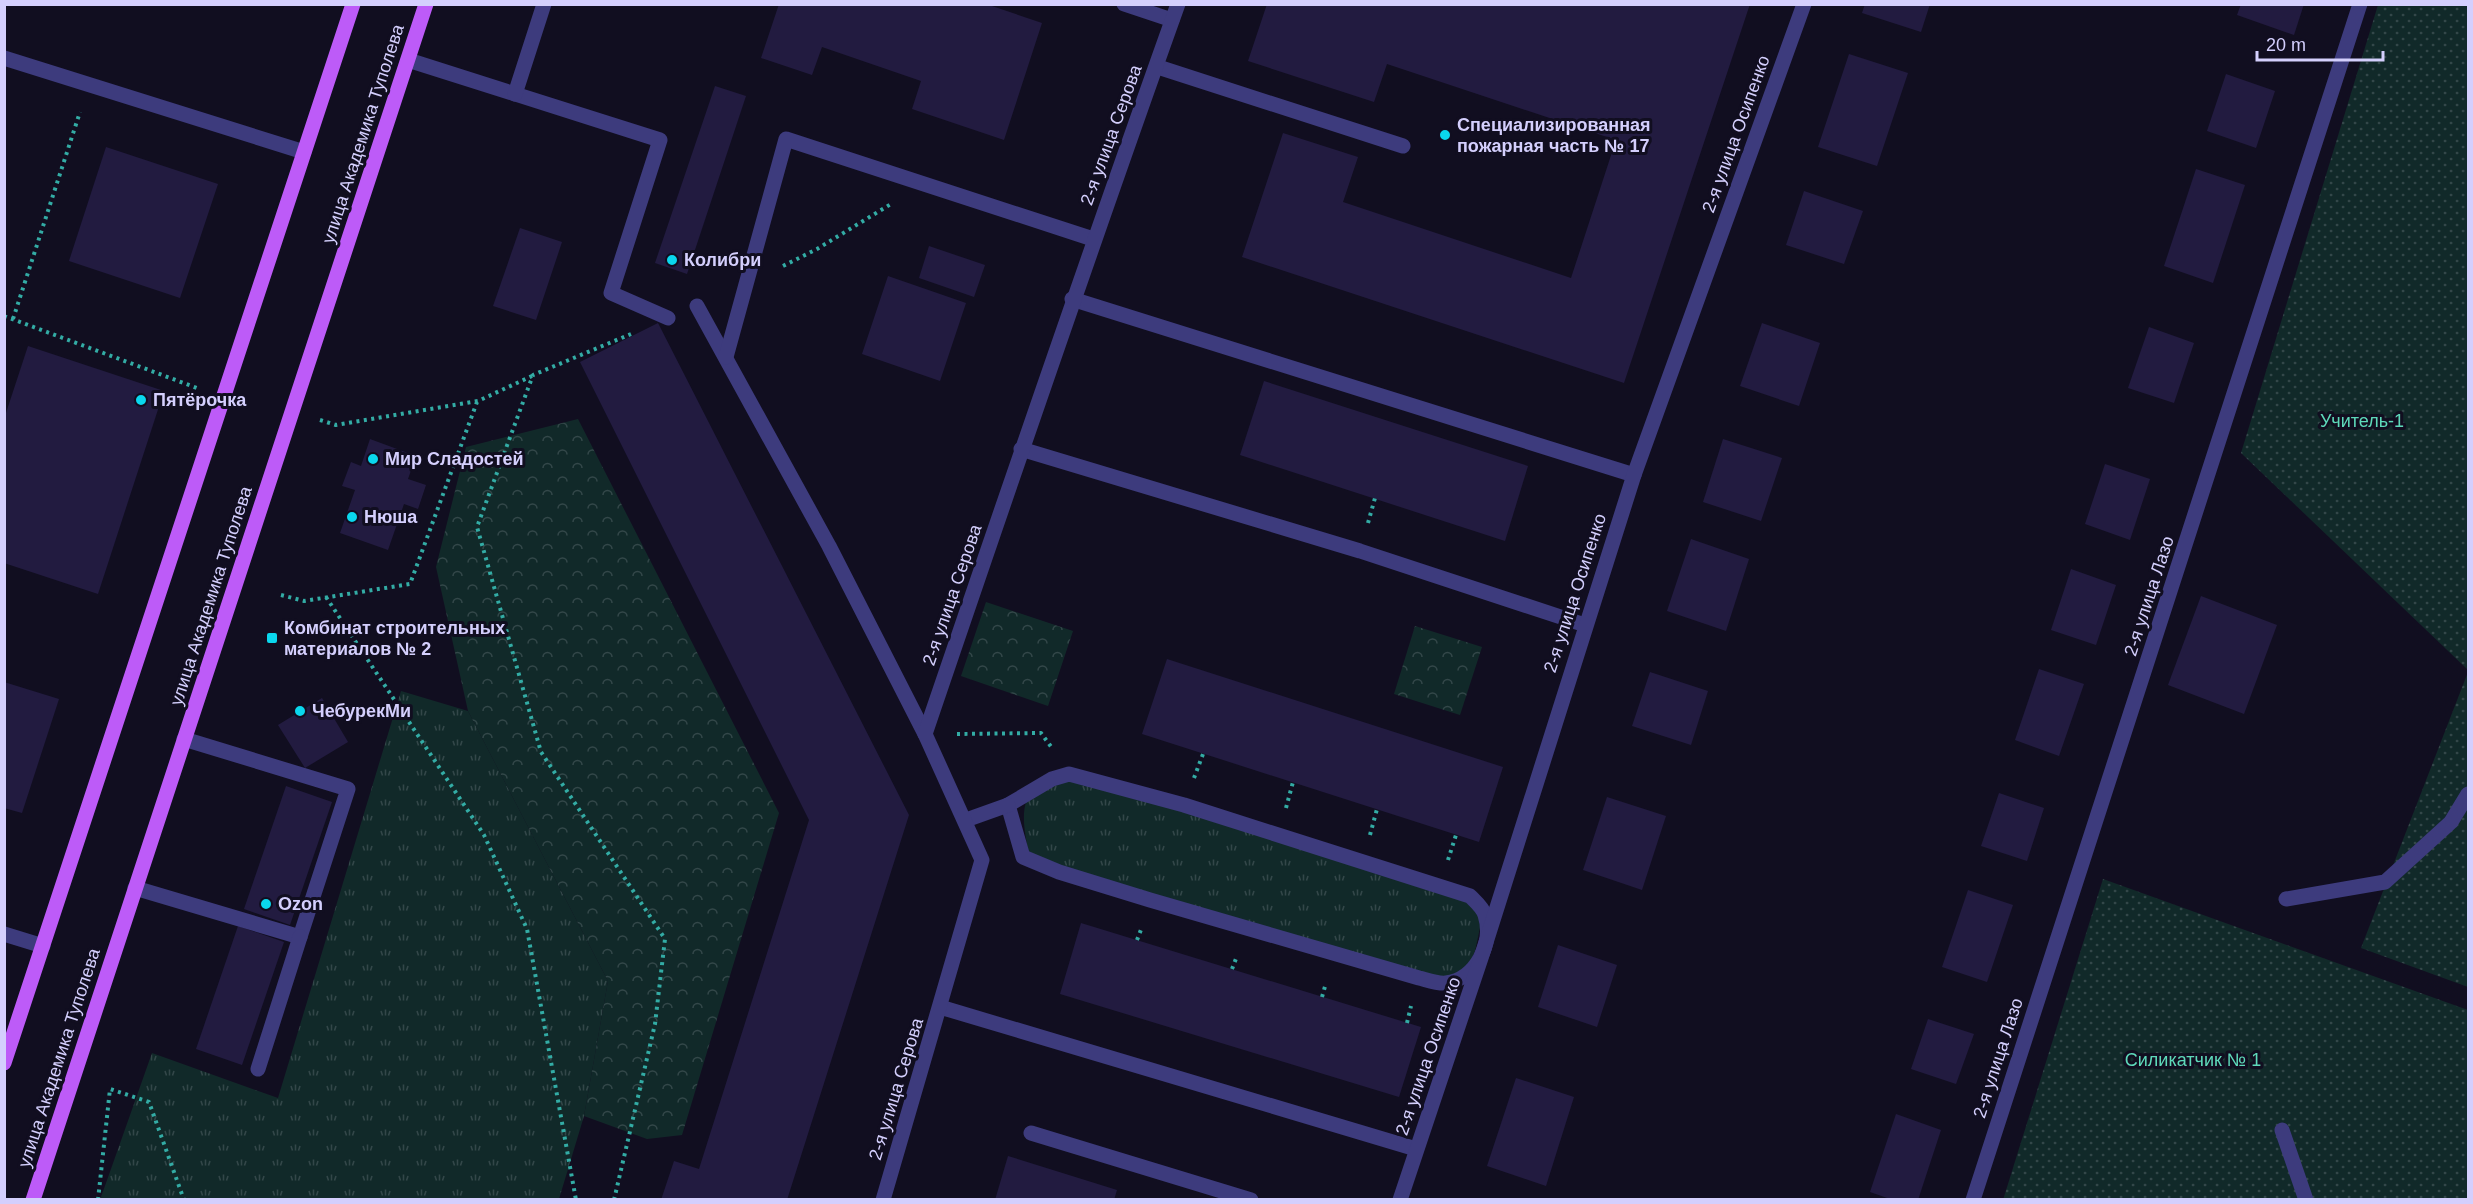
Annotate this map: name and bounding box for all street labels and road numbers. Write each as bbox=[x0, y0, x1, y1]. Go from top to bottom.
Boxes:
street label: улица Академика Туполева bbox=[318, 21, 408, 246]
street label: 2-я улица Осипенко bbox=[1698, 53, 1774, 215]
street label: 2-я улица Серова bbox=[1076, 61, 1146, 208]
street label: улица Академика Туполева bbox=[166, 483, 256, 708]
street label: 2-я улица Осипенко bbox=[1540, 511, 1610, 675]
street label: 2-я улица Серова bbox=[919, 521, 986, 668]
street label: 2-я улица Лазо bbox=[2120, 534, 2178, 658]
street label: улица Академика Туполева bbox=[14, 945, 104, 1170]
street label: 2-я улица Осипенко bbox=[1392, 974, 1464, 1138]
street label: 2-я улица Лазо bbox=[1969, 996, 2027, 1120]
street label: 2-я улица Серова bbox=[865, 1015, 927, 1163]

